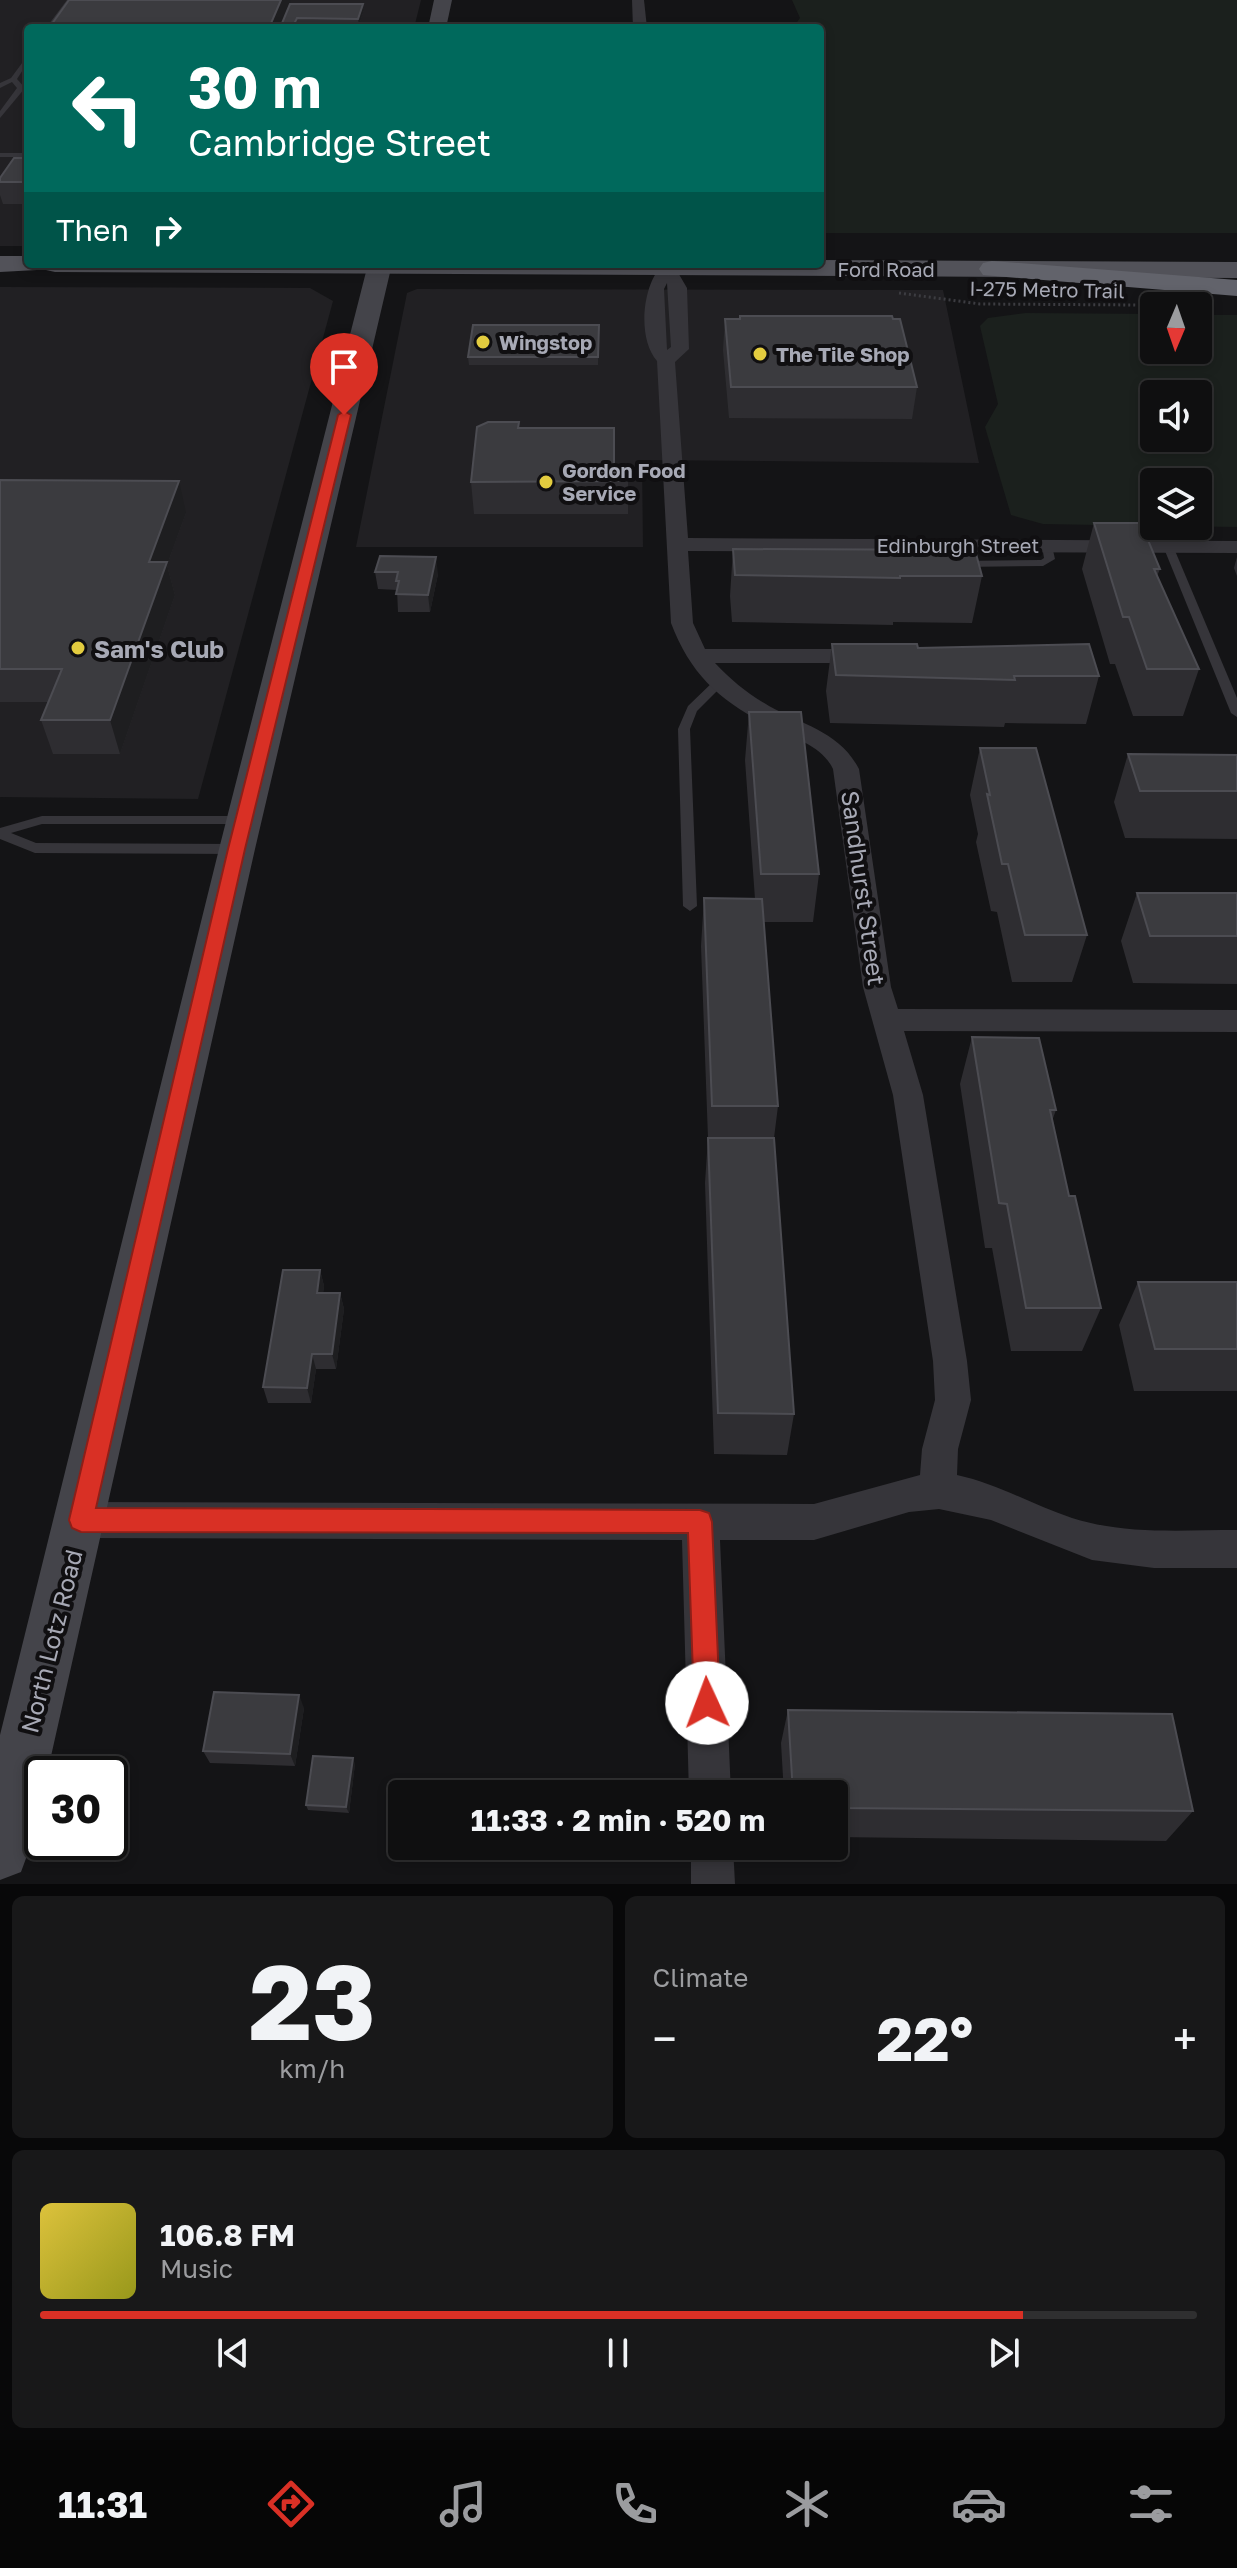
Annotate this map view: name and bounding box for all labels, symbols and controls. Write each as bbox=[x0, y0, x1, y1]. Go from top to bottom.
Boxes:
text: 30 m bbox=[188, 53, 322, 120]
icon: left bbox=[56, 56, 160, 160]
text: Cambridge Street bbox=[188, 121, 491, 164]
icon: right bbox=[145, 208, 189, 252]
text: Then bbox=[56, 212, 129, 248]
street label: Ford Road bbox=[837, 257, 935, 281]
street label: I-275 Metro Trail bbox=[969, 276, 1125, 302]
north arrow bbox=[1140, 292, 1212, 364]
map controls bbox=[1140, 292, 1212, 540]
place label: Wingstop bbox=[499, 330, 592, 354]
pin bbox=[310, 333, 378, 415]
marker: Wingstop bbox=[474, 333, 492, 351]
place label: The Tile Shop bbox=[776, 342, 910, 366]
icon: arrive bbox=[322, 345, 366, 389]
marker: The Tile Shop bbox=[751, 345, 769, 363]
button: sound bbox=[1140, 380, 1212, 452]
place label: Gordon Food Service bbox=[562, 458, 686, 505]
button: layers bbox=[1140, 468, 1212, 540]
marker: Gordon Food Service bbox=[537, 473, 555, 491]
street label: Edinburgh Street bbox=[877, 533, 1039, 557]
place label: Sam's Club bbox=[94, 634, 224, 663]
marker: Sam's Club bbox=[69, 639, 87, 657]
street label: Sandhurst Street bbox=[836, 789, 892, 987]
street label: North Lotz Road bbox=[14, 1546, 88, 1736]
position arrow bbox=[665, 1661, 749, 1745]
speed limit sign: 30 bbox=[24, 1756, 128, 1860]
text: 11:33 · 2 min · 520 m bbox=[471, 1802, 765, 1838]
text: 23 bbox=[249, 1938, 376, 2063]
text: Climate bbox=[653, 1962, 748, 1993]
text: 22° bbox=[876, 2002, 973, 2074]
text: − bbox=[653, 2012, 677, 2065]
text: + bbox=[1173, 2012, 1197, 2065]
text: km/h bbox=[279, 2053, 345, 2084]
text: 106.8 FM bbox=[160, 2217, 295, 2253]
text: Music bbox=[160, 2253, 233, 2284]
icon: previous bbox=[211, 2331, 255, 2375]
icon: pause bbox=[596, 2331, 640, 2375]
icon: next bbox=[982, 2331, 1026, 2375]
icon: directions bbox=[263, 2476, 319, 2532]
icon: music bbox=[435, 2476, 491, 2532]
icon: phone bbox=[607, 2476, 663, 2532]
icon: climate bbox=[779, 2476, 835, 2532]
icon: car bbox=[951, 2476, 1007, 2532]
icon: filters bbox=[1123, 2476, 1179, 2532]
text: 11:31 bbox=[58, 2483, 147, 2526]

